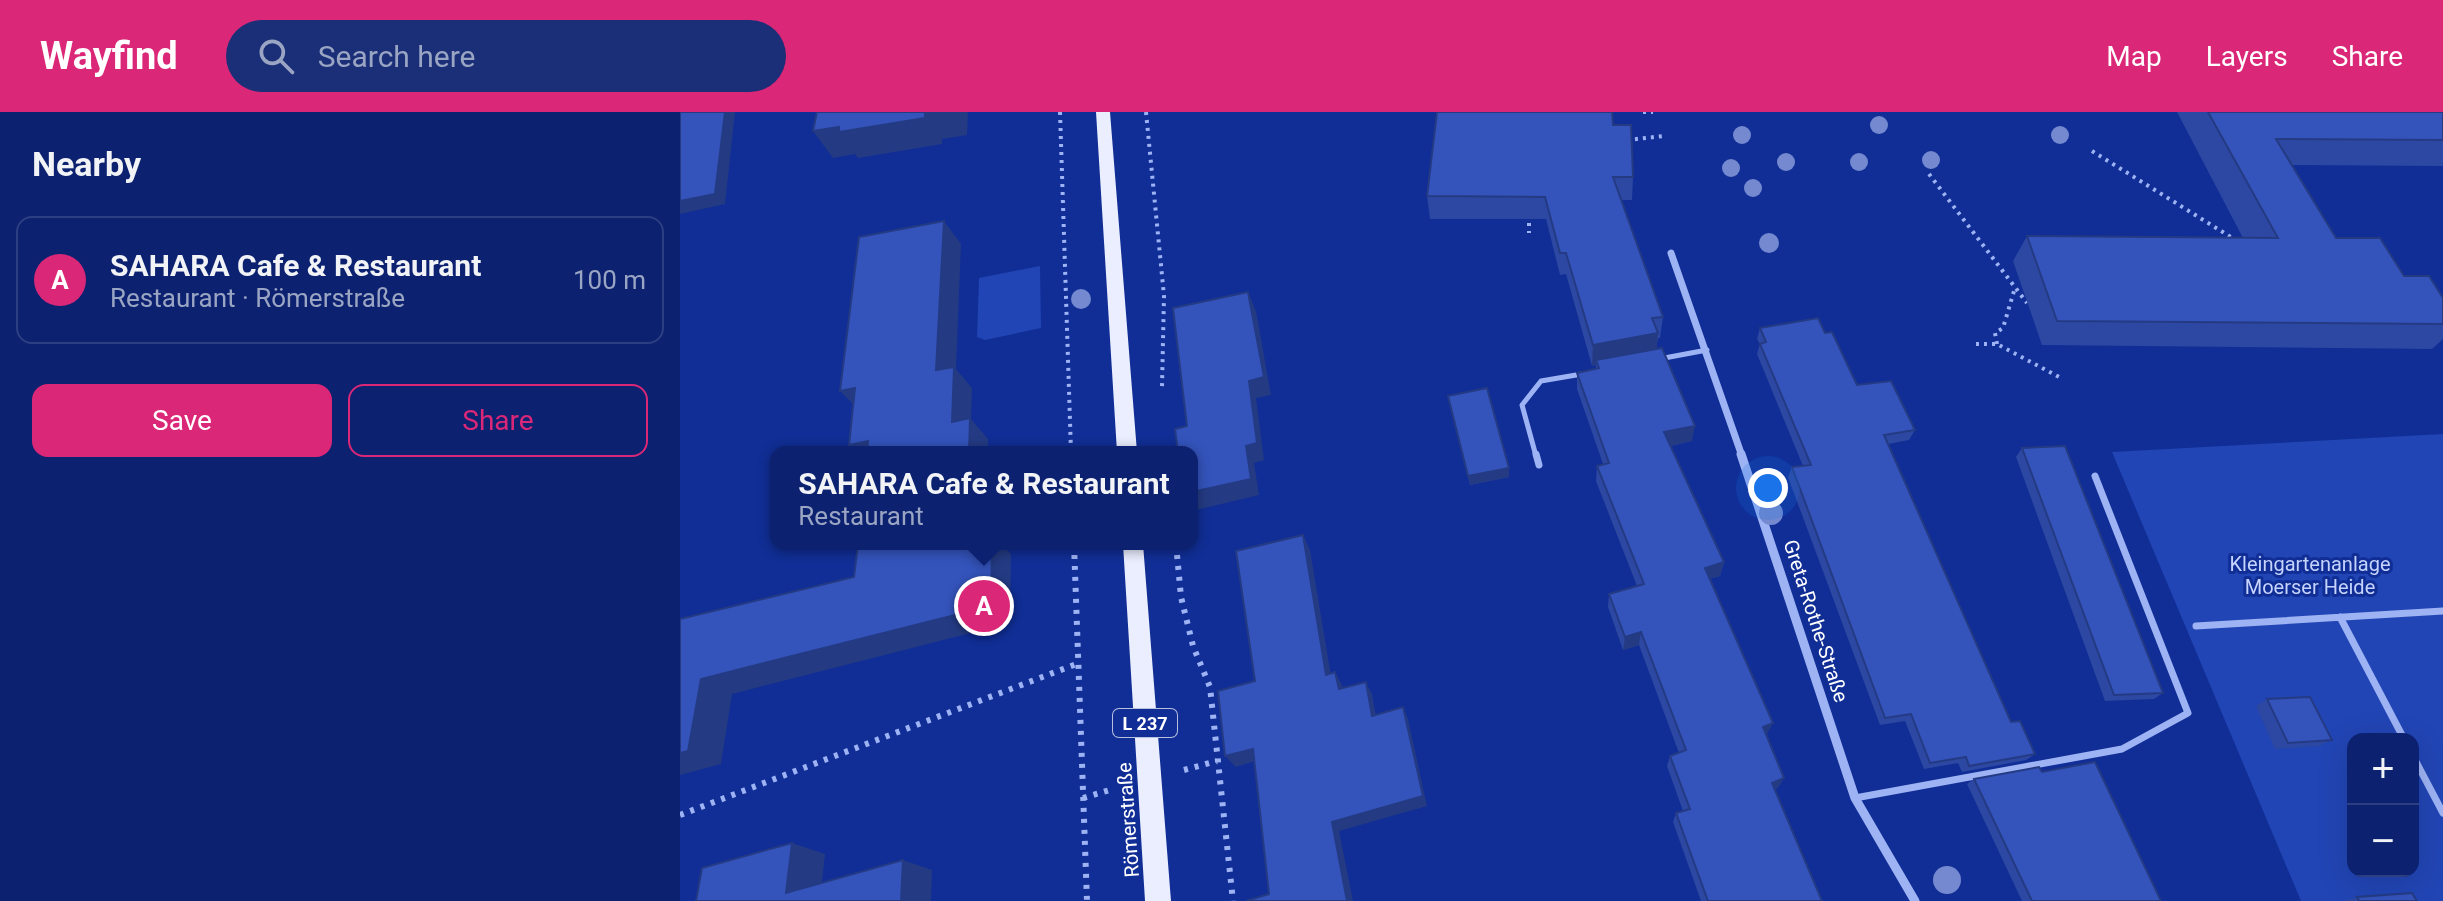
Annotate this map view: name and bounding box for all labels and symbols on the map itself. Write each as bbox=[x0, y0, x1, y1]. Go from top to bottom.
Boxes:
your location bbox=[1748, 468, 1788, 508]
street label: Greta-Rothe-Straße bbox=[1778, 537, 1854, 705]
park label: Kleingartenanlage Moerser Heide bbox=[2230, 552, 2391, 599]
pin: A bbox=[958, 576, 1010, 636]
road number: L 237 bbox=[1113, 709, 1177, 737]
street label: Römerstraße bbox=[1112, 762, 1144, 878]

